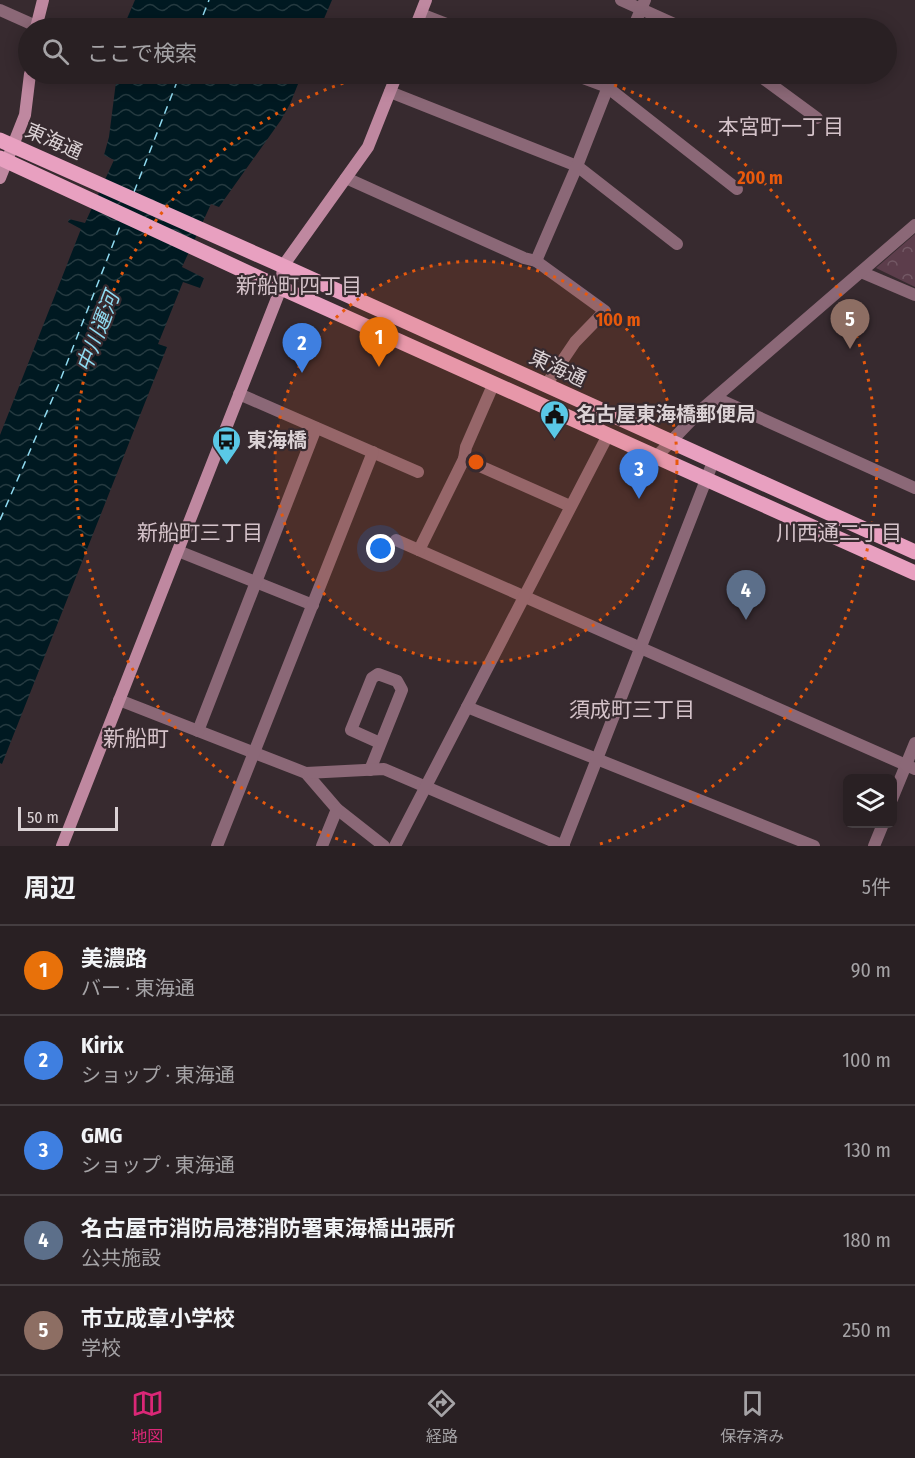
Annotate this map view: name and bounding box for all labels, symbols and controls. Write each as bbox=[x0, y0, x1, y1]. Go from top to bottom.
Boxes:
search box bbox=[18, 18, 897, 84]
icon: search bbox=[39, 35, 72, 68]
text: ここで検索 bbox=[87, 40, 197, 67]
district label: 本宮町一丁目 bbox=[718, 114, 844, 140]
street label: 東海通 bbox=[22, 118, 86, 164]
text: 200 m bbox=[736, 167, 783, 189]
district label: 新船町四丁目 bbox=[236, 273, 362, 299]
water label: 中川運河 bbox=[71, 284, 127, 376]
pin: 5 bbox=[830, 300, 870, 349]
text: 100 m bbox=[596, 309, 640, 331]
pin: 1 bbox=[360, 318, 398, 367]
pin: 2 bbox=[282, 324, 322, 373]
street label: 東海通 bbox=[526, 344, 590, 392]
public building icon: 名古屋東海橋郵便局 bbox=[539, 398, 571, 440]
place label: 名古屋東海橋郵便局 bbox=[576, 402, 756, 426]
bus stop icon: 東海橋 bbox=[210, 424, 242, 466]
place label: 東海橋 bbox=[247, 428, 307, 452]
pin: 3 bbox=[620, 450, 658, 499]
centre of rings bbox=[466, 452, 486, 472]
district label: 新船町三丁目 bbox=[137, 520, 263, 546]
district label: 川西通二丁目 bbox=[776, 520, 902, 546]
your location bbox=[366, 534, 395, 563]
pin: 4 bbox=[726, 570, 766, 620]
district label: 須成町三丁目 bbox=[569, 697, 695, 723]
district label: 新船町 bbox=[103, 725, 169, 752]
map controls bbox=[843, 774, 897, 828]
button: layers bbox=[843, 774, 897, 828]
scale bar bbox=[18, 804, 118, 832]
text: 50 m bbox=[27, 808, 59, 827]
text: 周辺 bbox=[24, 873, 76, 904]
text: 5件 bbox=[862, 875, 891, 899]
text: 美濃路 bbox=[81, 945, 147, 972]
text: 1 bbox=[39, 958, 48, 982]
text: 90 m bbox=[851, 958, 891, 982]
text: バー · 東海通 bbox=[81, 976, 195, 1000]
text: Kirix bbox=[81, 1032, 124, 1059]
text: 2 bbox=[39, 1048, 48, 1072]
text: 100 m bbox=[842, 1048, 891, 1072]
text: ショップ · 東海通 bbox=[81, 1063, 235, 1087]
text: GMG bbox=[81, 1122, 123, 1149]
text: 3 bbox=[39, 1138, 48, 1162]
text: 130 m bbox=[844, 1138, 891, 1162]
text: ショップ · 東海通 bbox=[81, 1153, 235, 1177]
text: 名古屋市消防局港消防署東海橋出張所 bbox=[81, 1215, 455, 1242]
text: 4 bbox=[38, 1228, 49, 1252]
text: 180 m bbox=[843, 1228, 891, 1252]
text: 公共施設 bbox=[81, 1246, 161, 1270]
text: 市立成章小学校 bbox=[81, 1305, 235, 1332]
text: 5 bbox=[39, 1318, 48, 1342]
text: 250 m bbox=[843, 1318, 891, 1342]
text: 学校 bbox=[81, 1336, 121, 1360]
tab: 地図 bbox=[131, 1387, 164, 1447]
tab: 経路 bbox=[425, 1387, 458, 1447]
tab: 保存済み bbox=[720, 1387, 784, 1447]

